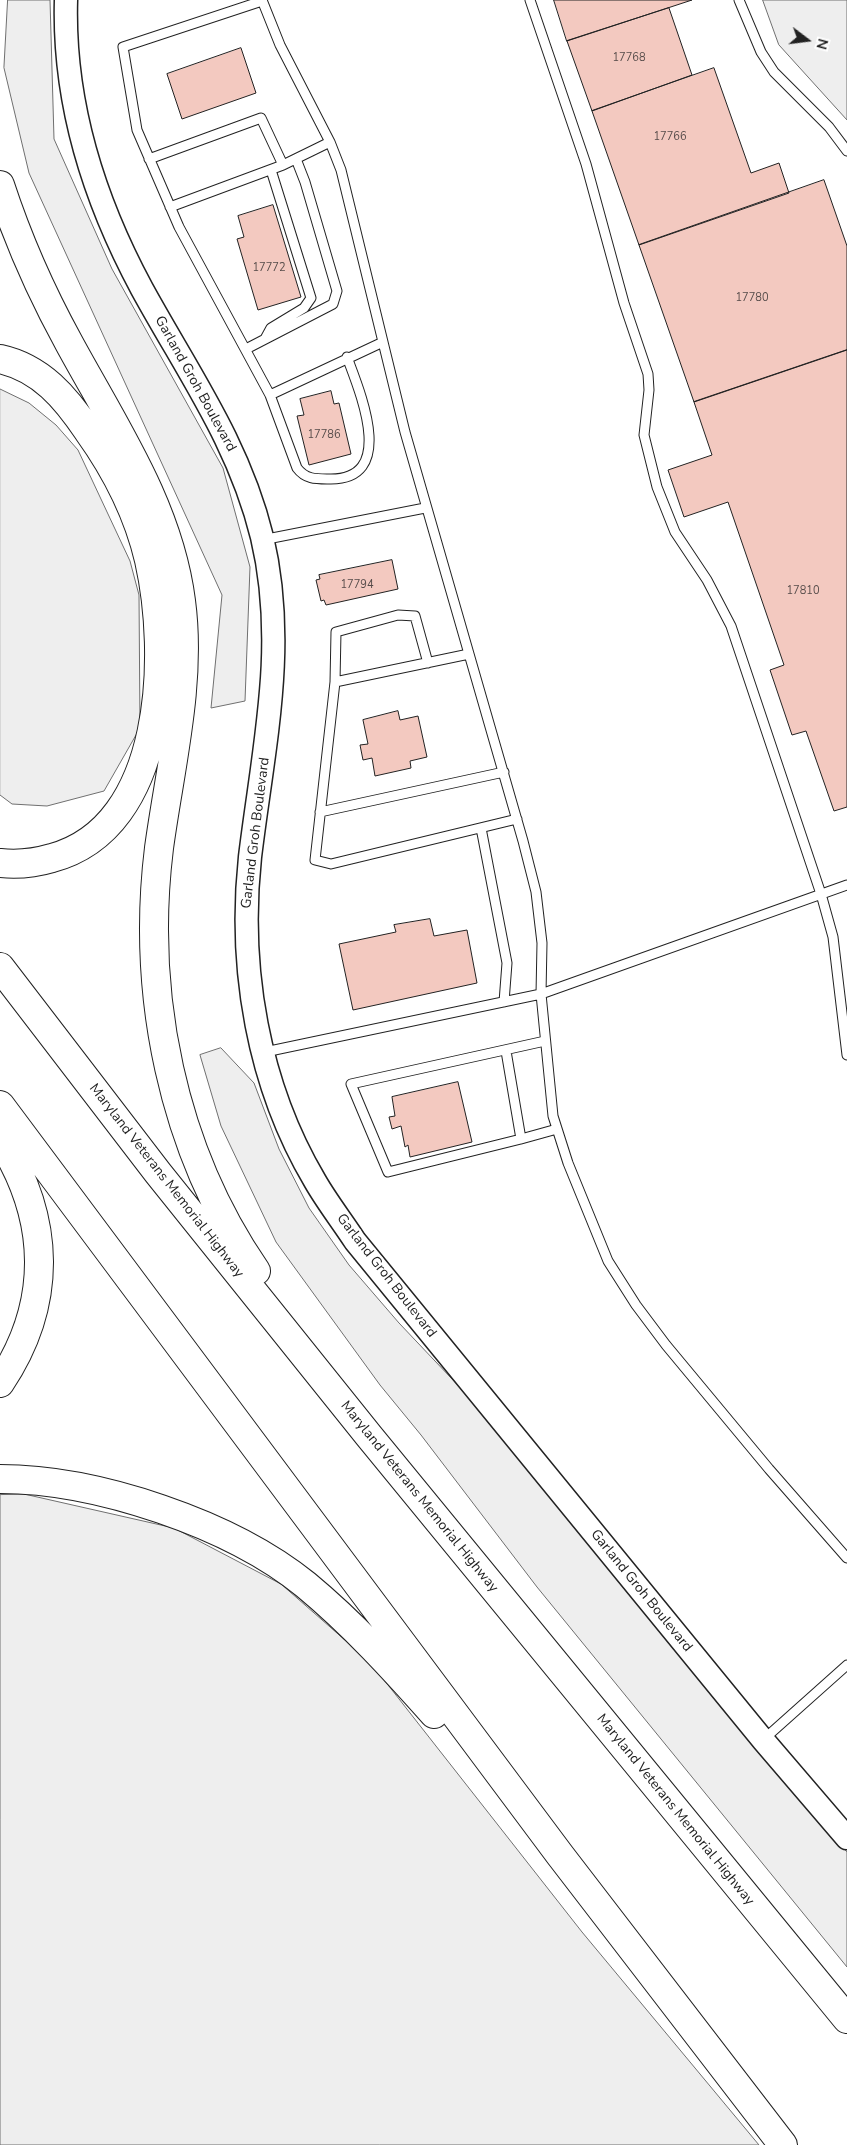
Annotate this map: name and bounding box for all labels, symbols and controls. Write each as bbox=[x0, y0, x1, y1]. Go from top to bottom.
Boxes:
north arrow bbox=[782, 15, 832, 65]
text: N bbox=[811, 36, 833, 52]
house number: 17768 bbox=[613, 51, 645, 65]
house number: 17766 bbox=[654, 130, 686, 144]
house number: 17772 bbox=[253, 261, 285, 275]
house number: 17780 bbox=[736, 291, 768, 305]
street label: Garland Groh Boulevard bbox=[151, 313, 239, 455]
house number: 17786 bbox=[308, 428, 340, 442]
house number: 17794 bbox=[341, 578, 373, 592]
house number: 17810 bbox=[787, 584, 819, 598]
street label: Garland Groh Boulevard bbox=[238, 756, 274, 910]
street label: Maryland Veterans Memorial Highway bbox=[85, 1081, 247, 1281]
street label: Garland Groh Boulevard bbox=[332, 1211, 440, 1341]
street label: Maryland Veterans Memorial Highway bbox=[337, 1398, 501, 1596]
street label: Garland Groh Boulevard bbox=[587, 1526, 695, 1656]
street label: Maryland Veterans Memorial Highway bbox=[593, 1711, 757, 1909]

